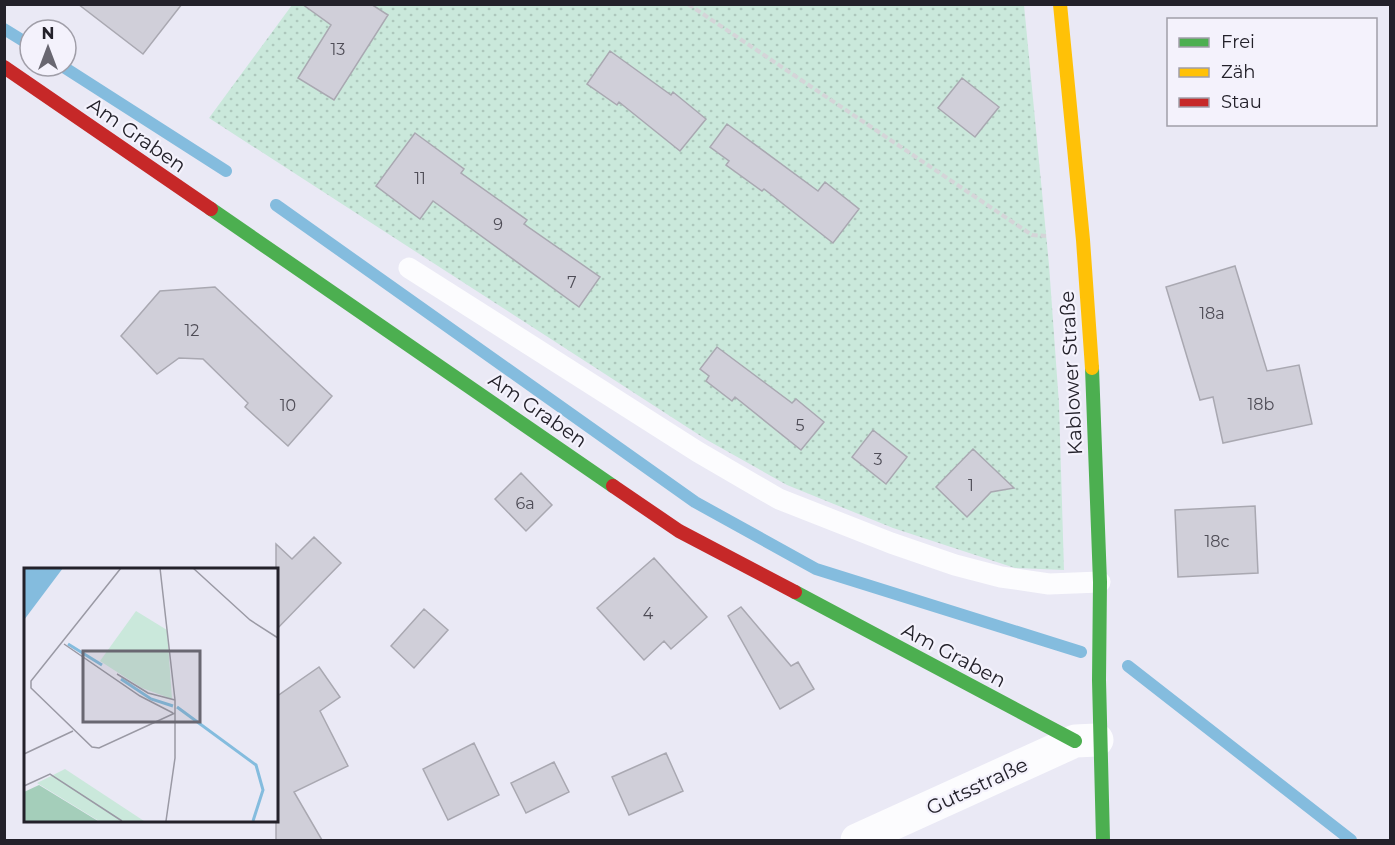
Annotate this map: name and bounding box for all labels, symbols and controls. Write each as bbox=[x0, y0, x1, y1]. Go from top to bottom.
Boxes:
north arrow bbox=[18, 18, 78, 78]
legend bbox=[1167, 18, 1377, 126]
text: N bbox=[42, 24, 54, 43]
text: Frei bbox=[1221, 31, 1255, 53]
house number: 13 bbox=[331, 40, 345, 59]
text: Zäh bbox=[1221, 61, 1256, 83]
text: Stau bbox=[1221, 91, 1262, 113]
street label: Am Graben bbox=[83, 92, 191, 178]
house number: 11 bbox=[414, 169, 426, 188]
house number: 9 bbox=[493, 215, 503, 234]
house number: 7 bbox=[567, 273, 577, 292]
street label: Kablower Straße bbox=[1055, 290, 1087, 456]
house number: 18a bbox=[1199, 304, 1225, 323]
house number: 12 bbox=[185, 321, 199, 340]
street label: Am Graben bbox=[484, 367, 592, 453]
house number: 18b bbox=[1248, 395, 1275, 414]
house number: 10 bbox=[280, 396, 296, 415]
house number: 5 bbox=[795, 416, 805, 435]
house number: 3 bbox=[873, 450, 883, 469]
house number: 1 bbox=[968, 476, 974, 495]
house number: 6a bbox=[515, 494, 535, 513]
house number: 18c bbox=[1205, 532, 1230, 551]
inset map bbox=[24, 568, 278, 821]
house number: 4 bbox=[643, 604, 654, 623]
street label: Am Graben bbox=[898, 618, 1010, 692]
street label: Gutsstraße bbox=[922, 752, 1032, 820]

